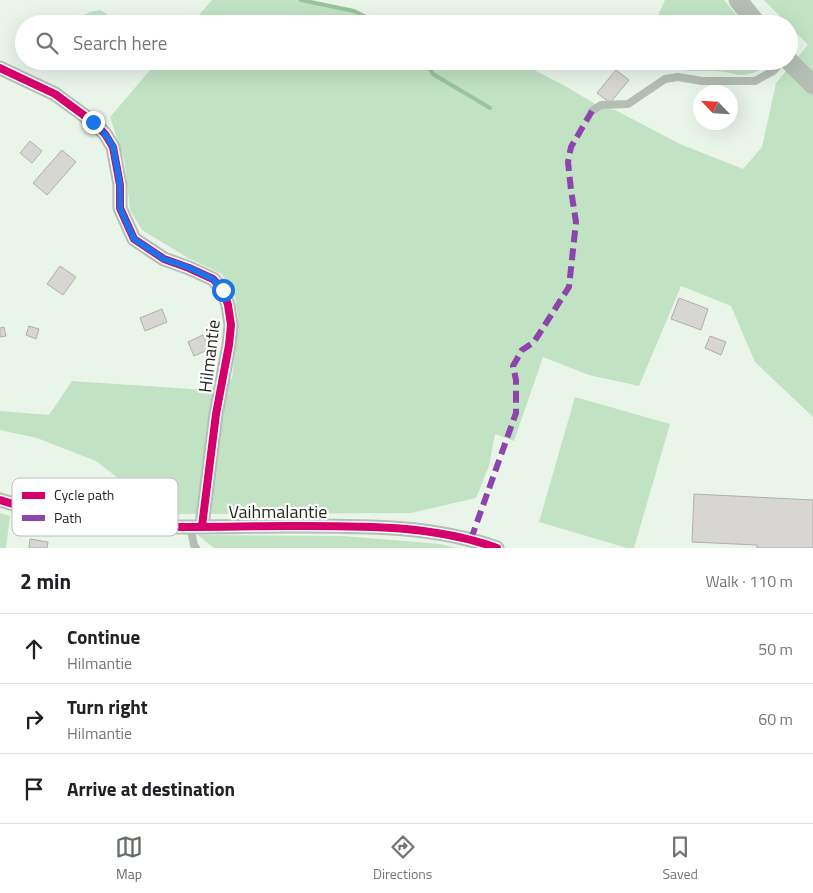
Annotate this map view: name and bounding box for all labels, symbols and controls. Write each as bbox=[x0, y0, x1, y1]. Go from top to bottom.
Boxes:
search box bbox=[15, 15, 798, 70]
text: Search here bbox=[73, 28, 167, 57]
icon: search bbox=[33, 29, 61, 57]
north arrow bbox=[693, 85, 738, 130]
route end bbox=[82, 111, 105, 134]
route start bbox=[212, 279, 235, 302]
street label: Hilmantie bbox=[191, 318, 227, 394]
legend bbox=[12, 478, 178, 536]
text: Cycle path bbox=[54, 484, 114, 505]
street label: Vaihmalantie bbox=[229, 498, 327, 525]
text: Path bbox=[54, 507, 82, 528]
text: 2 min bbox=[20, 565, 71, 597]
text: Walk · 110 m bbox=[705, 569, 793, 593]
text: Continue bbox=[67, 622, 140, 651]
icon: ahead bbox=[20, 635, 48, 663]
text: 50 m bbox=[758, 637, 793, 661]
text: Hilmantie bbox=[67, 651, 132, 675]
text: Turn right bbox=[67, 692, 148, 721]
icon: right bbox=[20, 705, 48, 733]
text: 60 m bbox=[758, 707, 793, 731]
text: Hilmantie bbox=[67, 721, 132, 745]
text: Arrive at destination bbox=[67, 774, 235, 803]
icon: arrive bbox=[20, 775, 48, 803]
tab: Map bbox=[115, 833, 143, 884]
tab: Directions bbox=[373, 833, 432, 884]
tab: Saved bbox=[662, 833, 698, 884]

